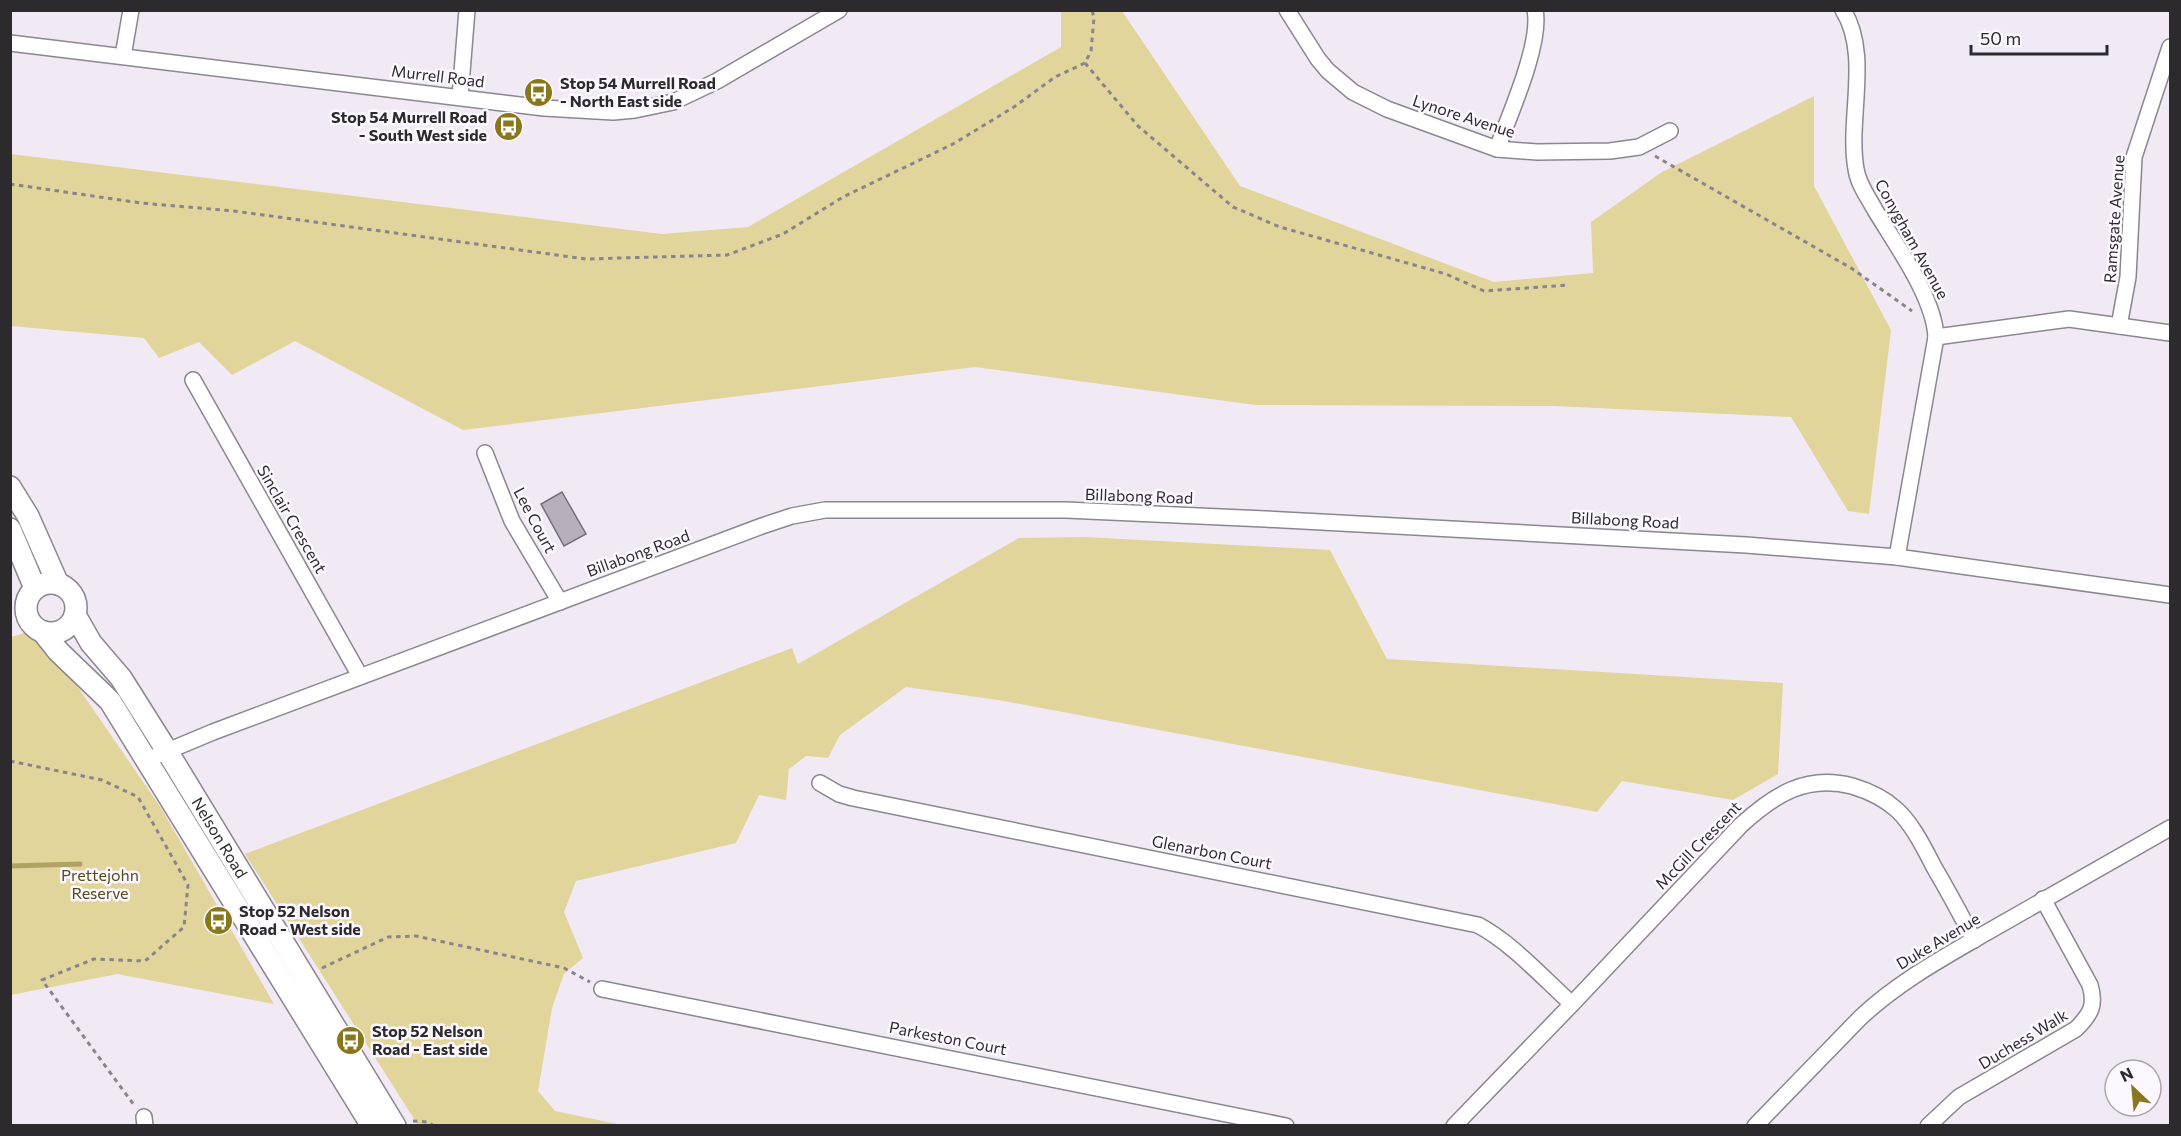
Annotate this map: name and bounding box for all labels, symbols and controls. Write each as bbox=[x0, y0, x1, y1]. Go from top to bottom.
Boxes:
scale bar bbox=[1971, 18, 2108, 56]
text: 50 m bbox=[1980, 27, 2021, 49]
street label: Murrell Road bbox=[390, 60, 486, 91]
place label: Stop 54 Murrell Road - North East side bbox=[560, 73, 716, 110]
bus stop icon: Stop 54 Murrell Road - North East side bbox=[523, 76, 555, 108]
street label: Lynore Avenue bbox=[1410, 90, 1518, 141]
place label: Stop 54 Murrell Road - South West side bbox=[331, 107, 487, 144]
bus stop icon: Stop 54 Murrell Road - South West side bbox=[492, 110, 524, 142]
street label: Ramsgate Avenue bbox=[2100, 154, 2127, 284]
street label: Conygham Avenue bbox=[1872, 175, 1953, 302]
street label: Sinclair Crescent bbox=[254, 461, 331, 576]
street label: Lee Court bbox=[510, 484, 561, 556]
street label: Billabong Road bbox=[1085, 484, 1193, 507]
street label: Billabong Road bbox=[1570, 507, 1680, 532]
street label: Billabong Road bbox=[584, 525, 692, 580]
street label: Nelson Road bbox=[188, 794, 252, 881]
street label: McGill Crescent bbox=[1651, 796, 1745, 893]
street label: Glenarbon Court bbox=[1150, 831, 1274, 873]
park label: Prettejohn Reserve bbox=[61, 865, 139, 902]
place label: Stop 52 Nelson Road - West side bbox=[239, 901, 361, 938]
bus stop icon: Stop 52 Nelson Road - West side bbox=[202, 904, 234, 936]
street label: Duke Avenue bbox=[1893, 908, 1983, 973]
street label: Duchess Walk bbox=[1975, 1004, 2071, 1073]
street label: Parkeston Court bbox=[888, 1017, 1009, 1058]
place label: Stop 52 Nelson Road - East side bbox=[372, 1021, 488, 1058]
bus stop icon: Stop 52 Nelson Road - East side bbox=[335, 1024, 367, 1056]
north arrow bbox=[2103, 1058, 2163, 1118]
text: N bbox=[2117, 1063, 2136, 1085]

